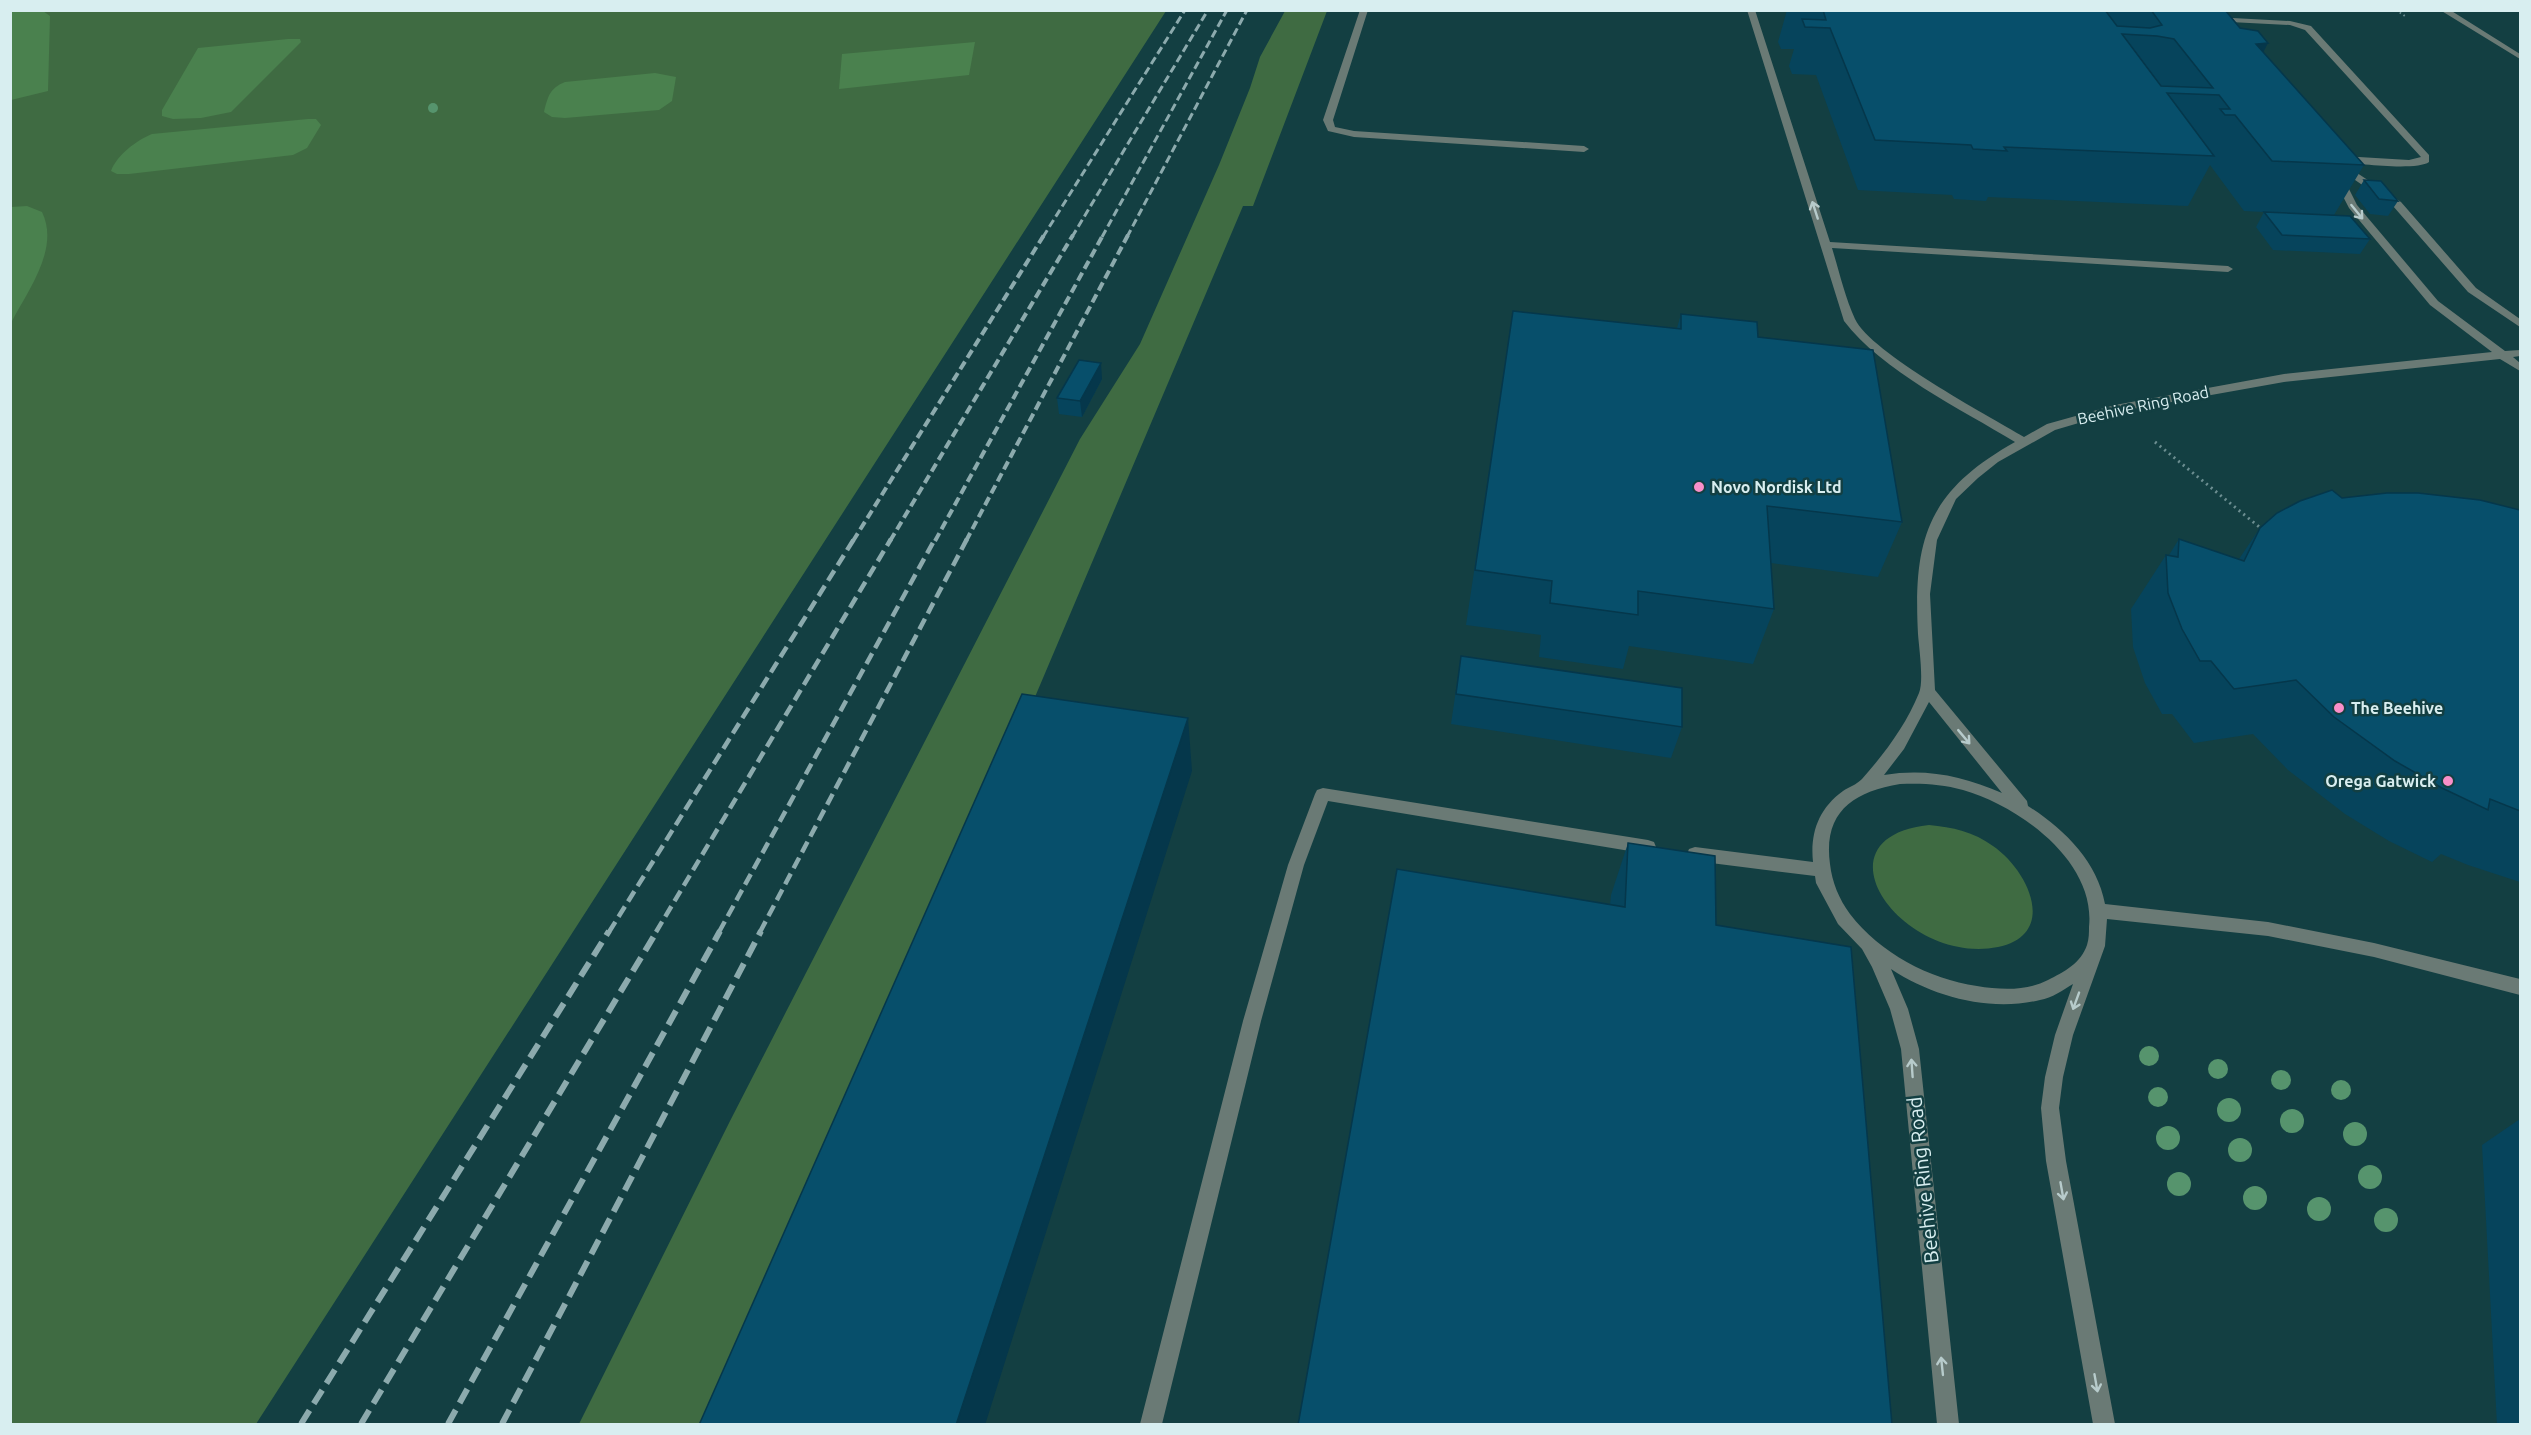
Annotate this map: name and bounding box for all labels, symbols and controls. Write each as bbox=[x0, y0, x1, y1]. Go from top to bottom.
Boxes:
one-way arrow bbox=[1809, 201, 1820, 220]
one-way arrow bbox=[2351, 203, 2364, 219]
street label: Beehive Ring Road bbox=[2076, 382, 2210, 428]
place label: Novo Nordisk Ltd bbox=[1711, 478, 1842, 496]
marker: Novo Nordisk Ltd bbox=[1692, 480, 1706, 494]
place label: The Beehive bbox=[2351, 699, 2443, 717]
marker: The Beehive bbox=[2332, 701, 2346, 715]
one-way arrow bbox=[1958, 729, 1971, 745]
place label: Orega Gatwick bbox=[2325, 772, 2436, 790]
marker: Orega Gatwick bbox=[2441, 774, 2455, 788]
one-way arrow bbox=[2070, 991, 2081, 1010]
one-way arrow bbox=[1906, 1058, 1917, 1078]
street label: Beehive Ring Road bbox=[1902, 1096, 1943, 1264]
one-way arrow bbox=[2056, 1181, 2067, 1201]
one-way arrow bbox=[1936, 1357, 1947, 1377]
one-way arrow bbox=[2091, 1373, 2102, 1392]

